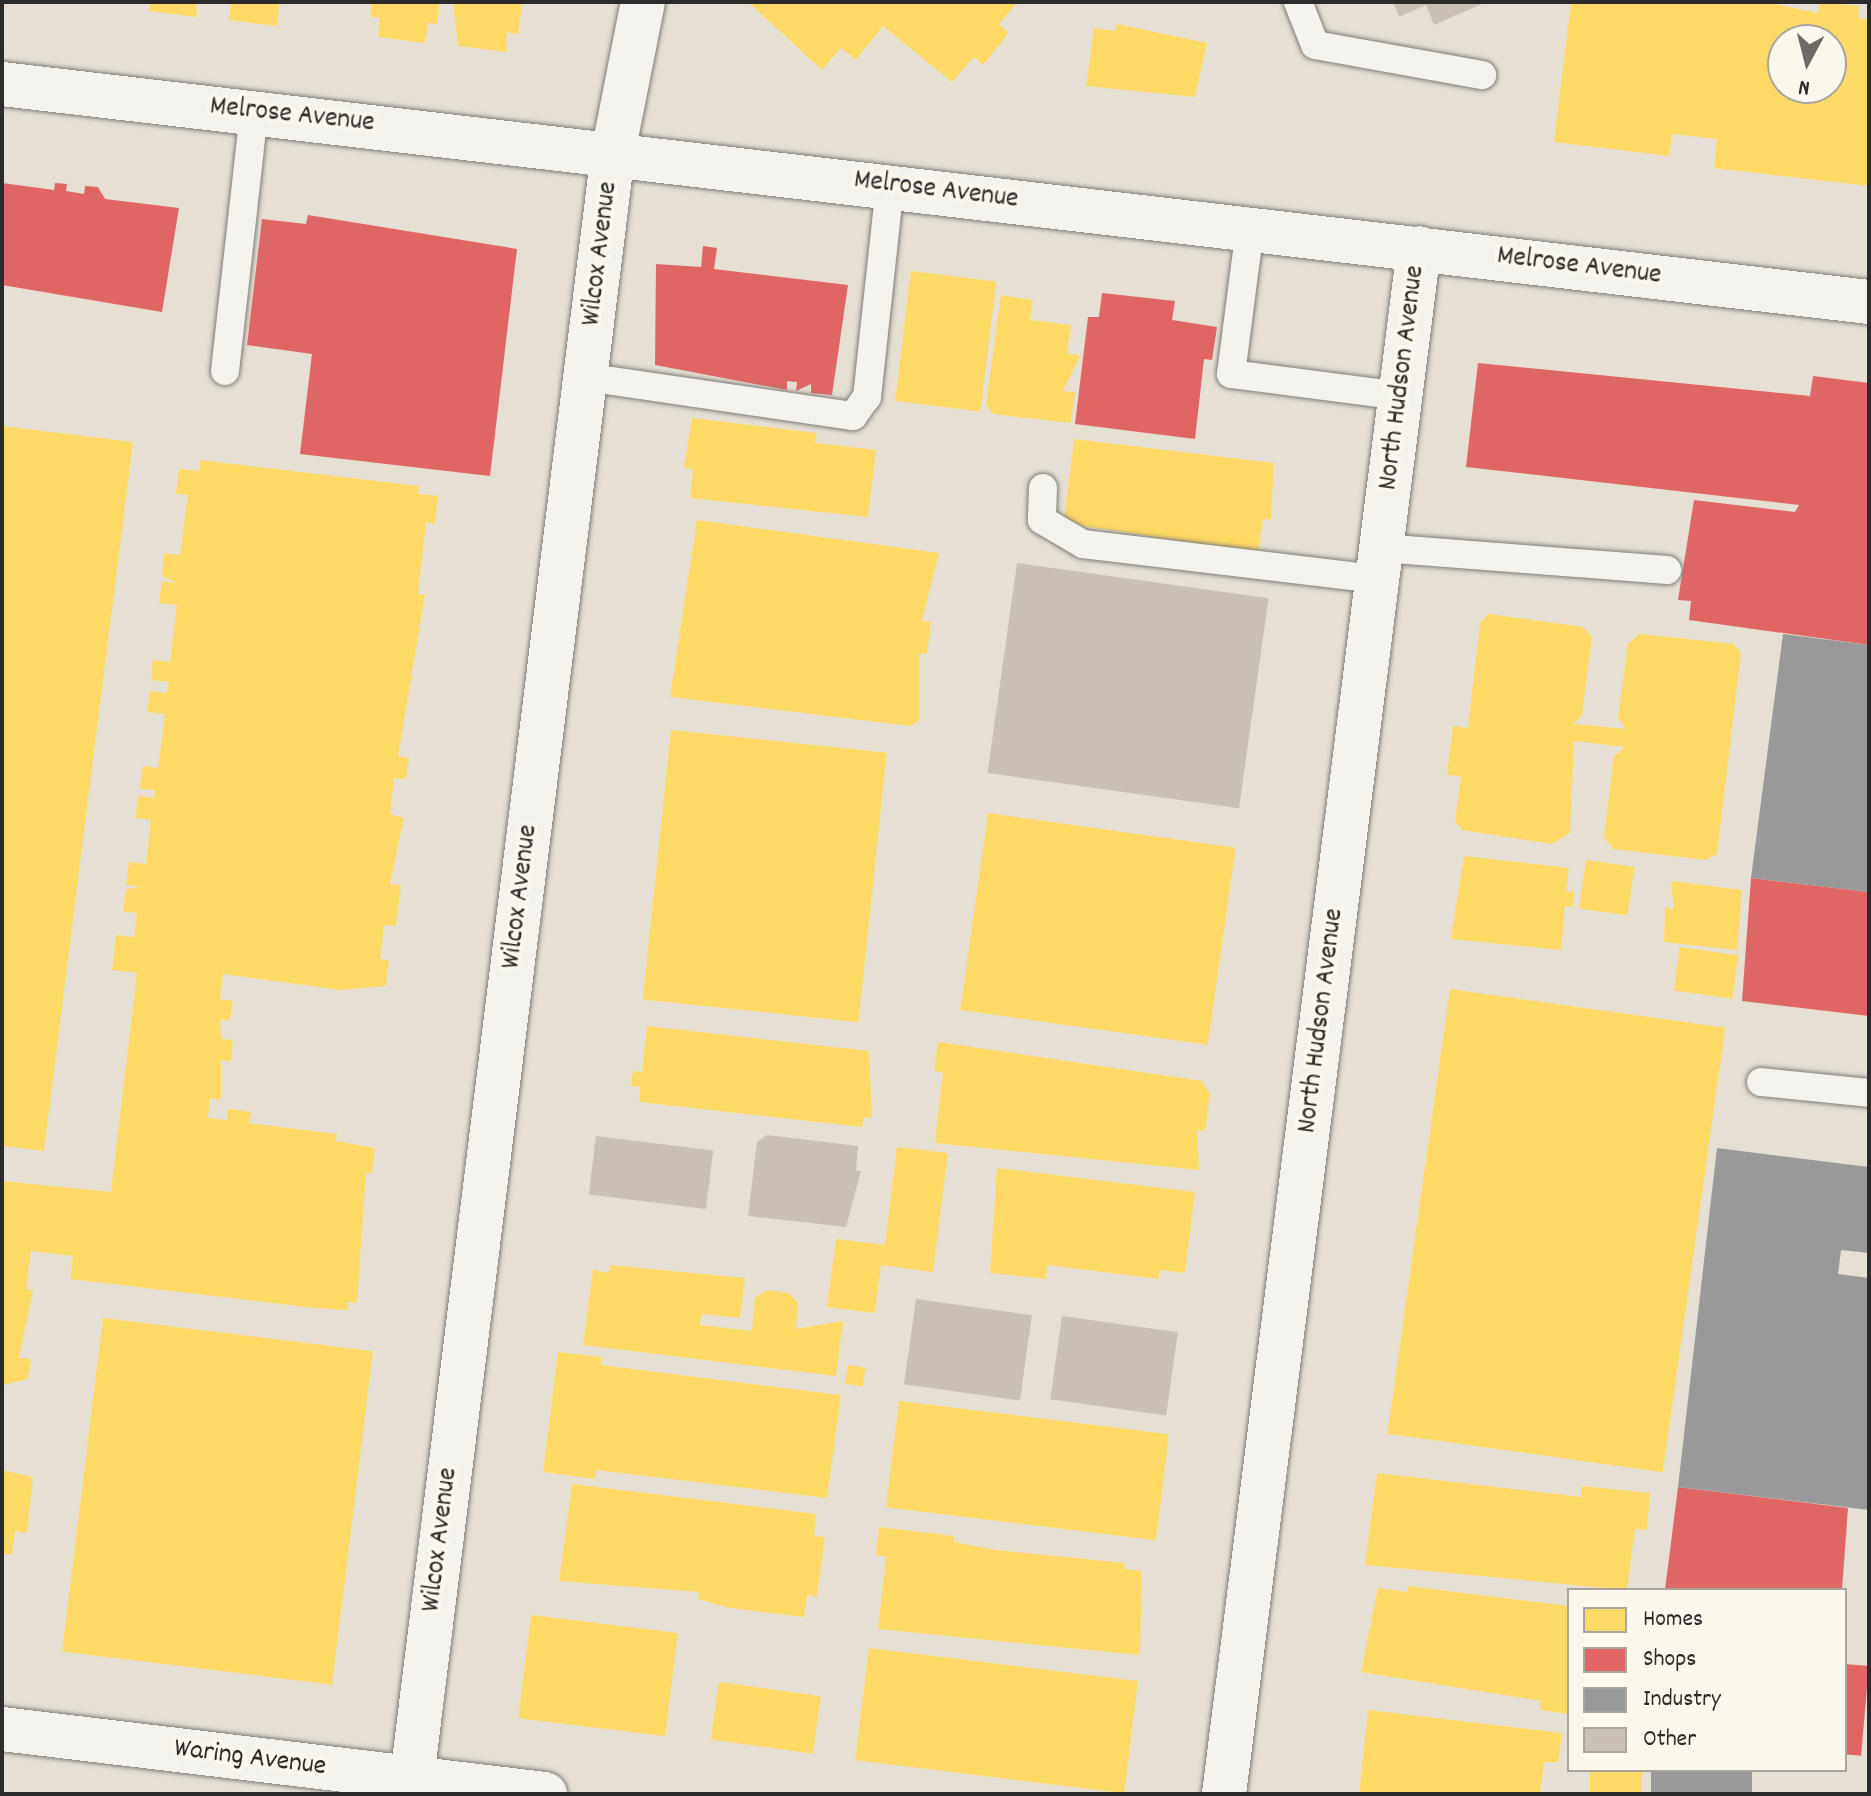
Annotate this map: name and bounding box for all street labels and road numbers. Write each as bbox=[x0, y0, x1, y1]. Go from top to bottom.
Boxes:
street label: Melrose Avenue bbox=[208, 91, 376, 141]
street label: Melrose Avenue bbox=[852, 164, 1020, 218]
street label: Wilcox Avenue bbox=[575, 180, 627, 328]
street label: Melrose Avenue bbox=[1495, 240, 1663, 294]
street label: North Hudson Avenue bbox=[1373, 264, 1433, 492]
street label: Wilcox Avenue bbox=[495, 823, 547, 971]
street label: North Hudson Avenue bbox=[1292, 907, 1352, 1135]
street label: Wilcox Avenue bbox=[415, 1466, 467, 1614]
street label: Waring Avenue bbox=[172, 1733, 328, 1785]

